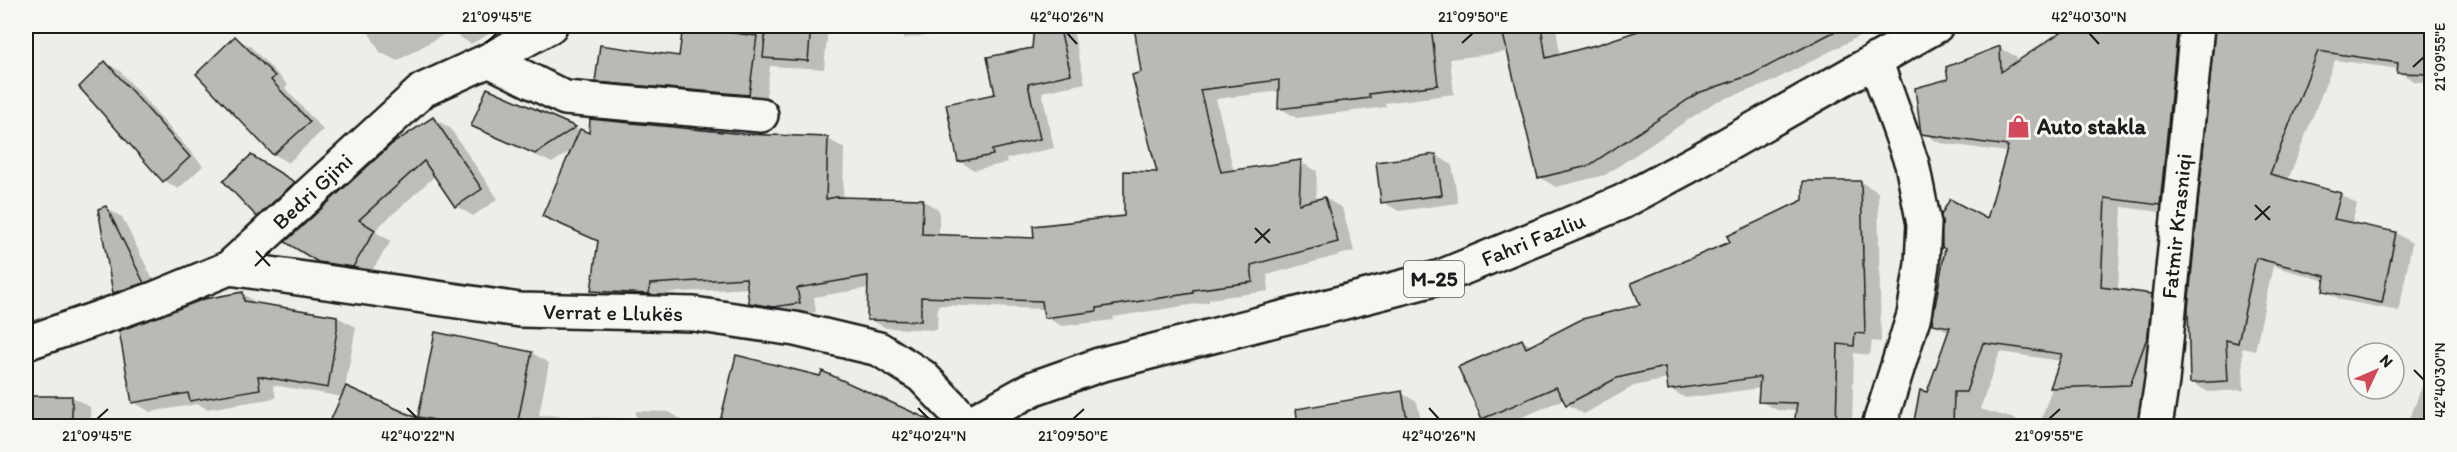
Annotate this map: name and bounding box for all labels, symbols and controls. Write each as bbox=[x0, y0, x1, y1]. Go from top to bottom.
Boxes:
text: 21°09'45"E bbox=[462, 8, 532, 26]
text: 42°40'26"N bbox=[1030, 8, 1104, 26]
text: 21°09'50"E bbox=[1438, 8, 1508, 26]
text: 42°40'30"N bbox=[2051, 8, 2127, 26]
text: 21°09'55"E bbox=[2431, 23, 2449, 91]
shop icon: Auto stakla bbox=[2006, 113, 2032, 139]
place label: Auto stakla bbox=[2036, 113, 2147, 140]
street label: Bedri Gjini bbox=[267, 147, 358, 235]
street label: Fatmir Krasniqi bbox=[2155, 152, 2198, 300]
street label: Fahri Fazliu bbox=[1477, 206, 1589, 273]
road number: M-25 bbox=[1404, 261, 1464, 297]
street label: Verrat e Llukës bbox=[543, 298, 683, 327]
north arrow bbox=[2346, 341, 2406, 401]
text: 42°40'30"N bbox=[2431, 342, 2449, 418]
text: N bbox=[2376, 350, 2397, 371]
text: 21°09'45"E bbox=[62, 427, 132, 445]
text: 42°40'22"N bbox=[381, 427, 455, 445]
text: 42°40'24"N bbox=[892, 427, 966, 445]
text: 21°09'50"E bbox=[1038, 427, 1108, 445]
text: 42°40'26"N bbox=[1402, 427, 1476, 445]
text: 21°09'55"E bbox=[2015, 427, 2083, 445]

